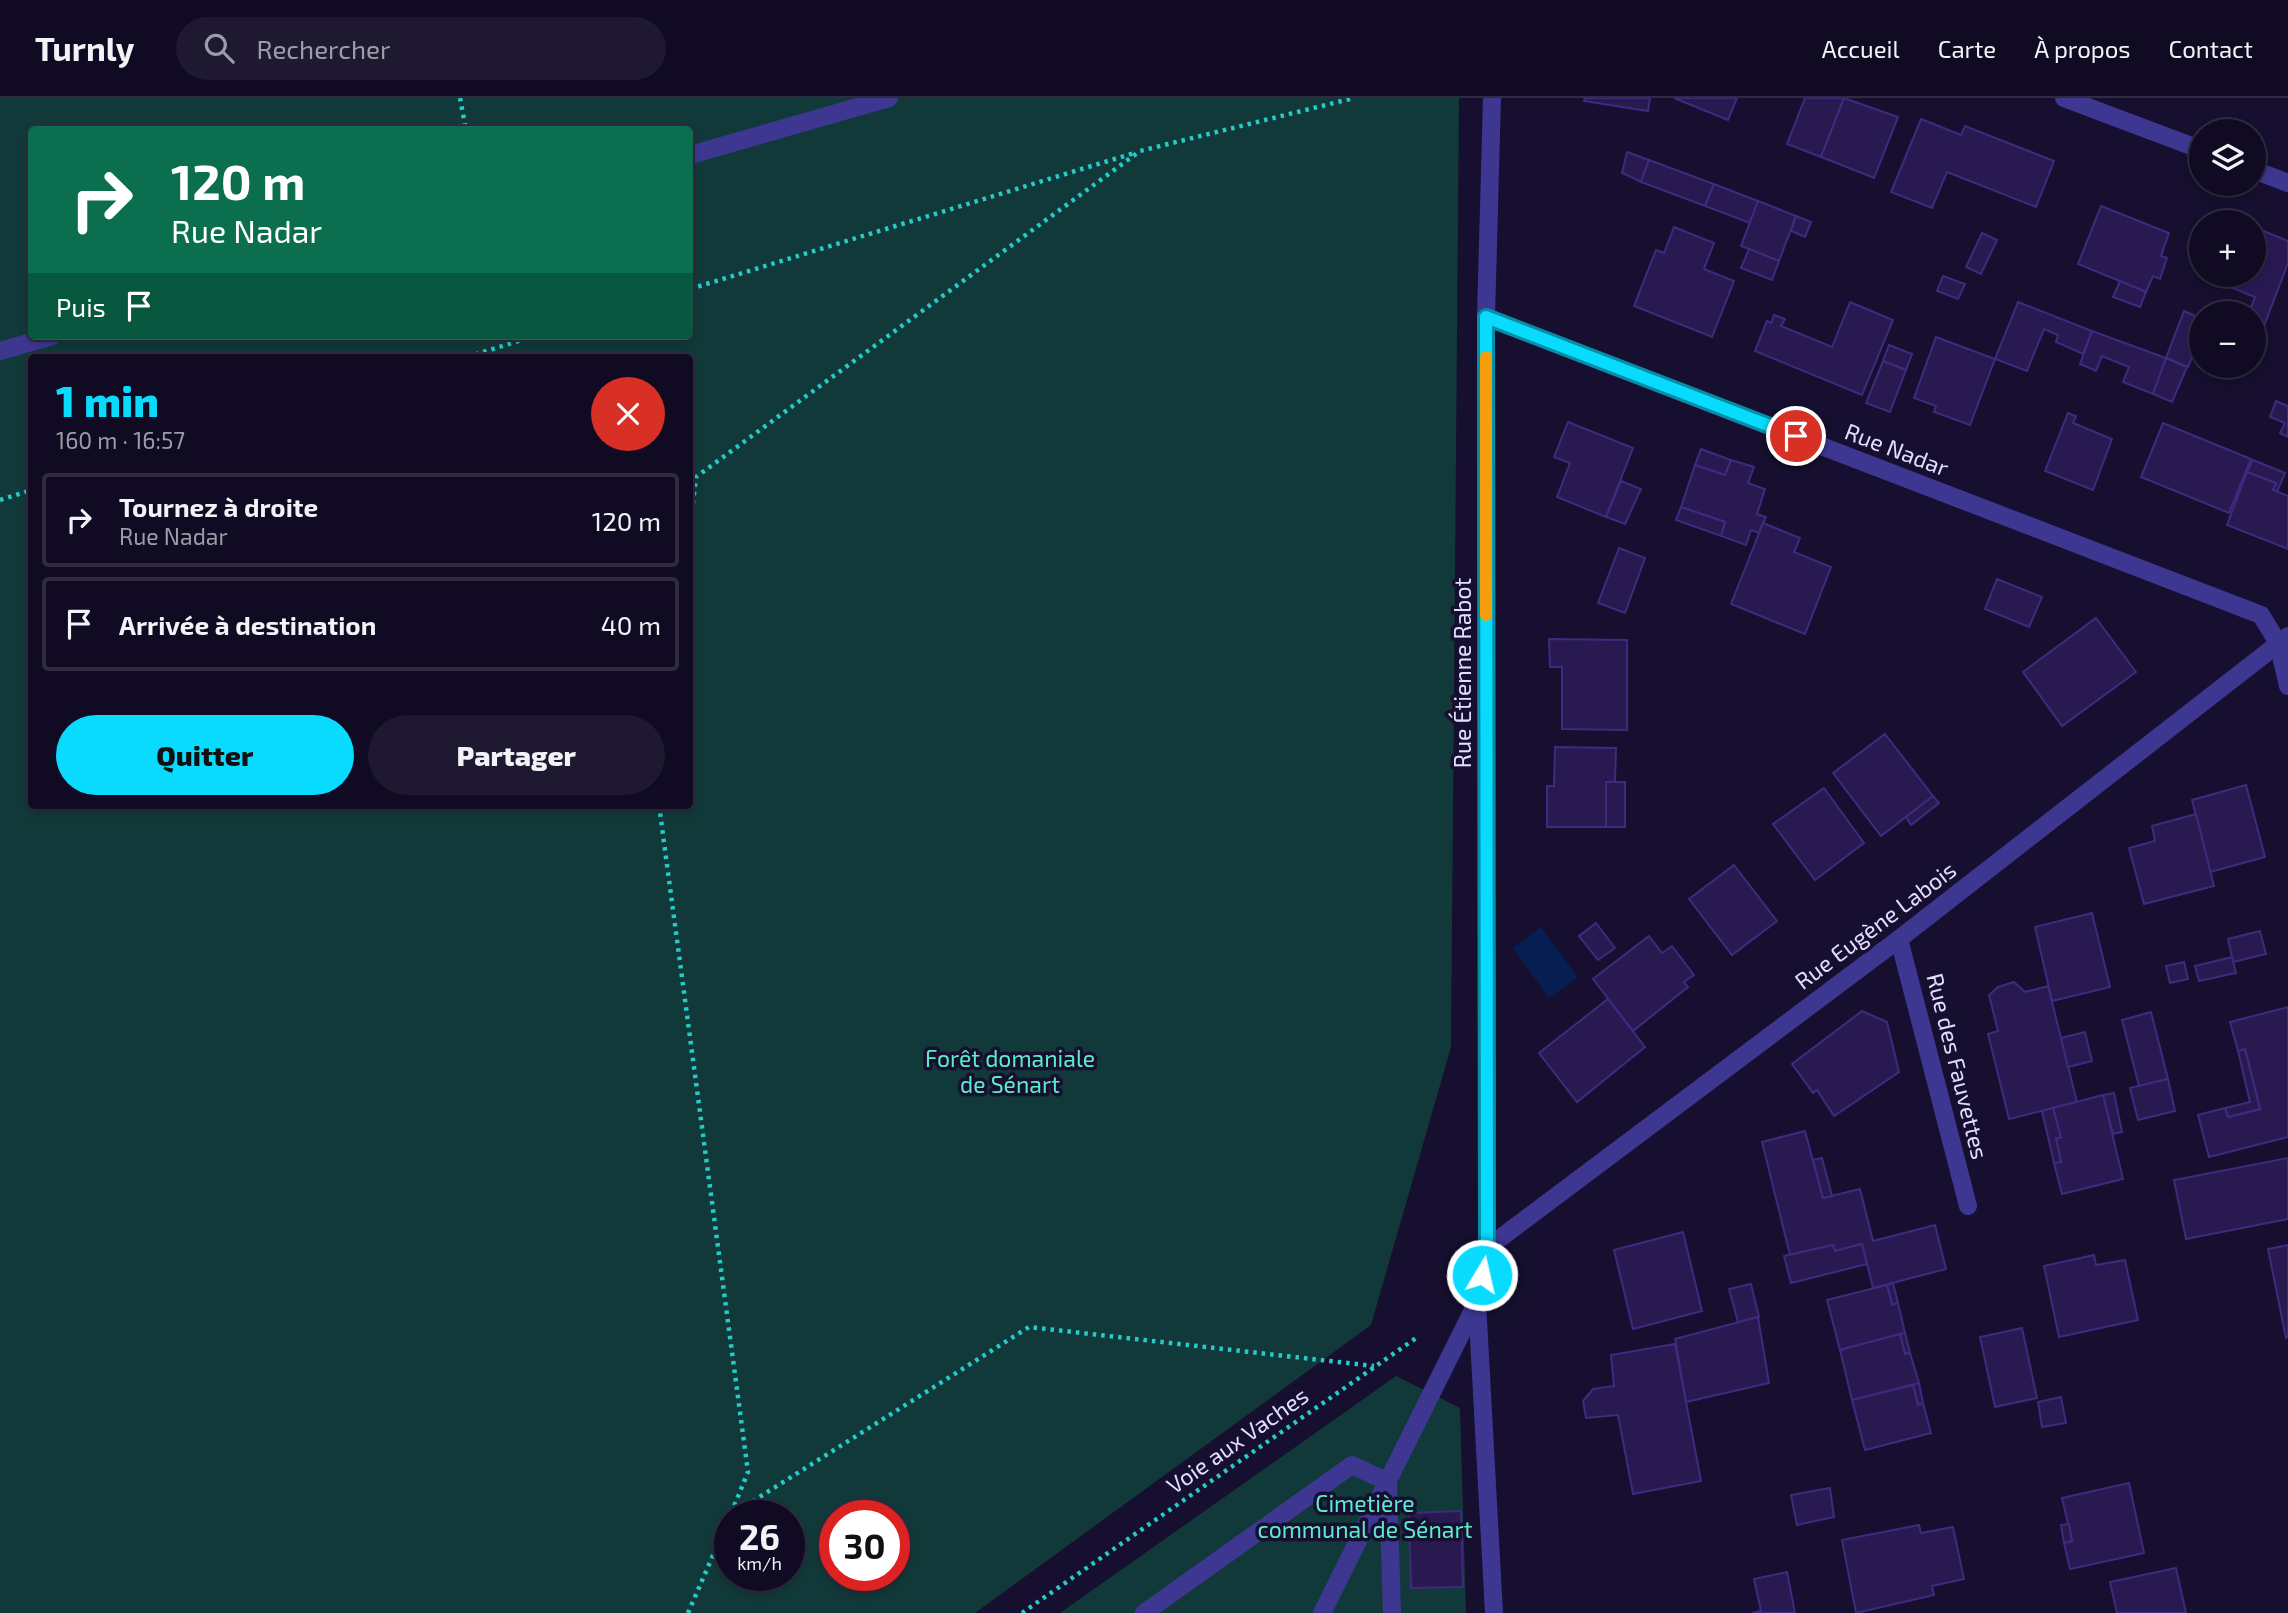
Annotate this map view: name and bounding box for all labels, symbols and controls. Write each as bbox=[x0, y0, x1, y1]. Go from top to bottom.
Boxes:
search box bbox=[176, 17, 666, 80]
text: Turnly bbox=[35, 28, 134, 68]
icon: search bbox=[200, 29, 238, 67]
text: Rechercher bbox=[256, 33, 390, 64]
text: Accueil bbox=[1822, 34, 1900, 63]
text: Carte bbox=[1938, 34, 1996, 63]
text: À propos bbox=[2034, 34, 2131, 63]
text: Contact bbox=[2169, 34, 2253, 63]
map controls bbox=[2189, 119, 2266, 378]
button: layers bbox=[2189, 119, 2266, 196]
text: 120 m bbox=[171, 151, 305, 210]
icon: right bbox=[56, 154, 147, 245]
button: + bbox=[2189, 210, 2266, 287]
text: Rue Nadar bbox=[171, 211, 322, 249]
icon: arrive bbox=[120, 287, 158, 325]
text: Puis bbox=[56, 291, 106, 322]
button: − bbox=[2189, 301, 2266, 378]
text: 1 min bbox=[56, 375, 159, 425]
button: close bbox=[591, 377, 665, 451]
pin bbox=[1766, 406, 1826, 466]
street label: Rue Nadar bbox=[1841, 416, 1953, 482]
icon: arrive bbox=[1777, 417, 1815, 455]
text: 160 m · 16:57 bbox=[56, 426, 185, 454]
text: Tournez à droite bbox=[119, 491, 318, 522]
icon: right bbox=[60, 501, 98, 539]
text: 120 m bbox=[592, 505, 661, 536]
text: Rue Nadar bbox=[119, 522, 228, 550]
street label: Rue Étienne Rabot bbox=[1448, 578, 1476, 768]
icon: arrive bbox=[60, 605, 98, 643]
text: Arrivée à destination bbox=[119, 609, 376, 640]
text: 40 m bbox=[601, 609, 661, 640]
button: Quitter bbox=[56, 715, 354, 795]
button: Partager bbox=[368, 715, 665, 795]
street label: Rue Eugène Labois bbox=[1789, 855, 1961, 995]
street label: Rue des Fauvettes bbox=[1921, 970, 1995, 1162]
park label: Forêt domaniale de Sénart bbox=[925, 1044, 1095, 1098]
position arrow bbox=[1445, 1238, 1519, 1312]
street label: Voie aux Vaches bbox=[1161, 1381, 1313, 1499]
park label: Cimetière communal de Sénart bbox=[1258, 1489, 1473, 1543]
speed limit sign: 30 bbox=[819, 1500, 910, 1591]
text: 26 bbox=[739, 1515, 780, 1557]
text: km/h bbox=[737, 1552, 782, 1574]

